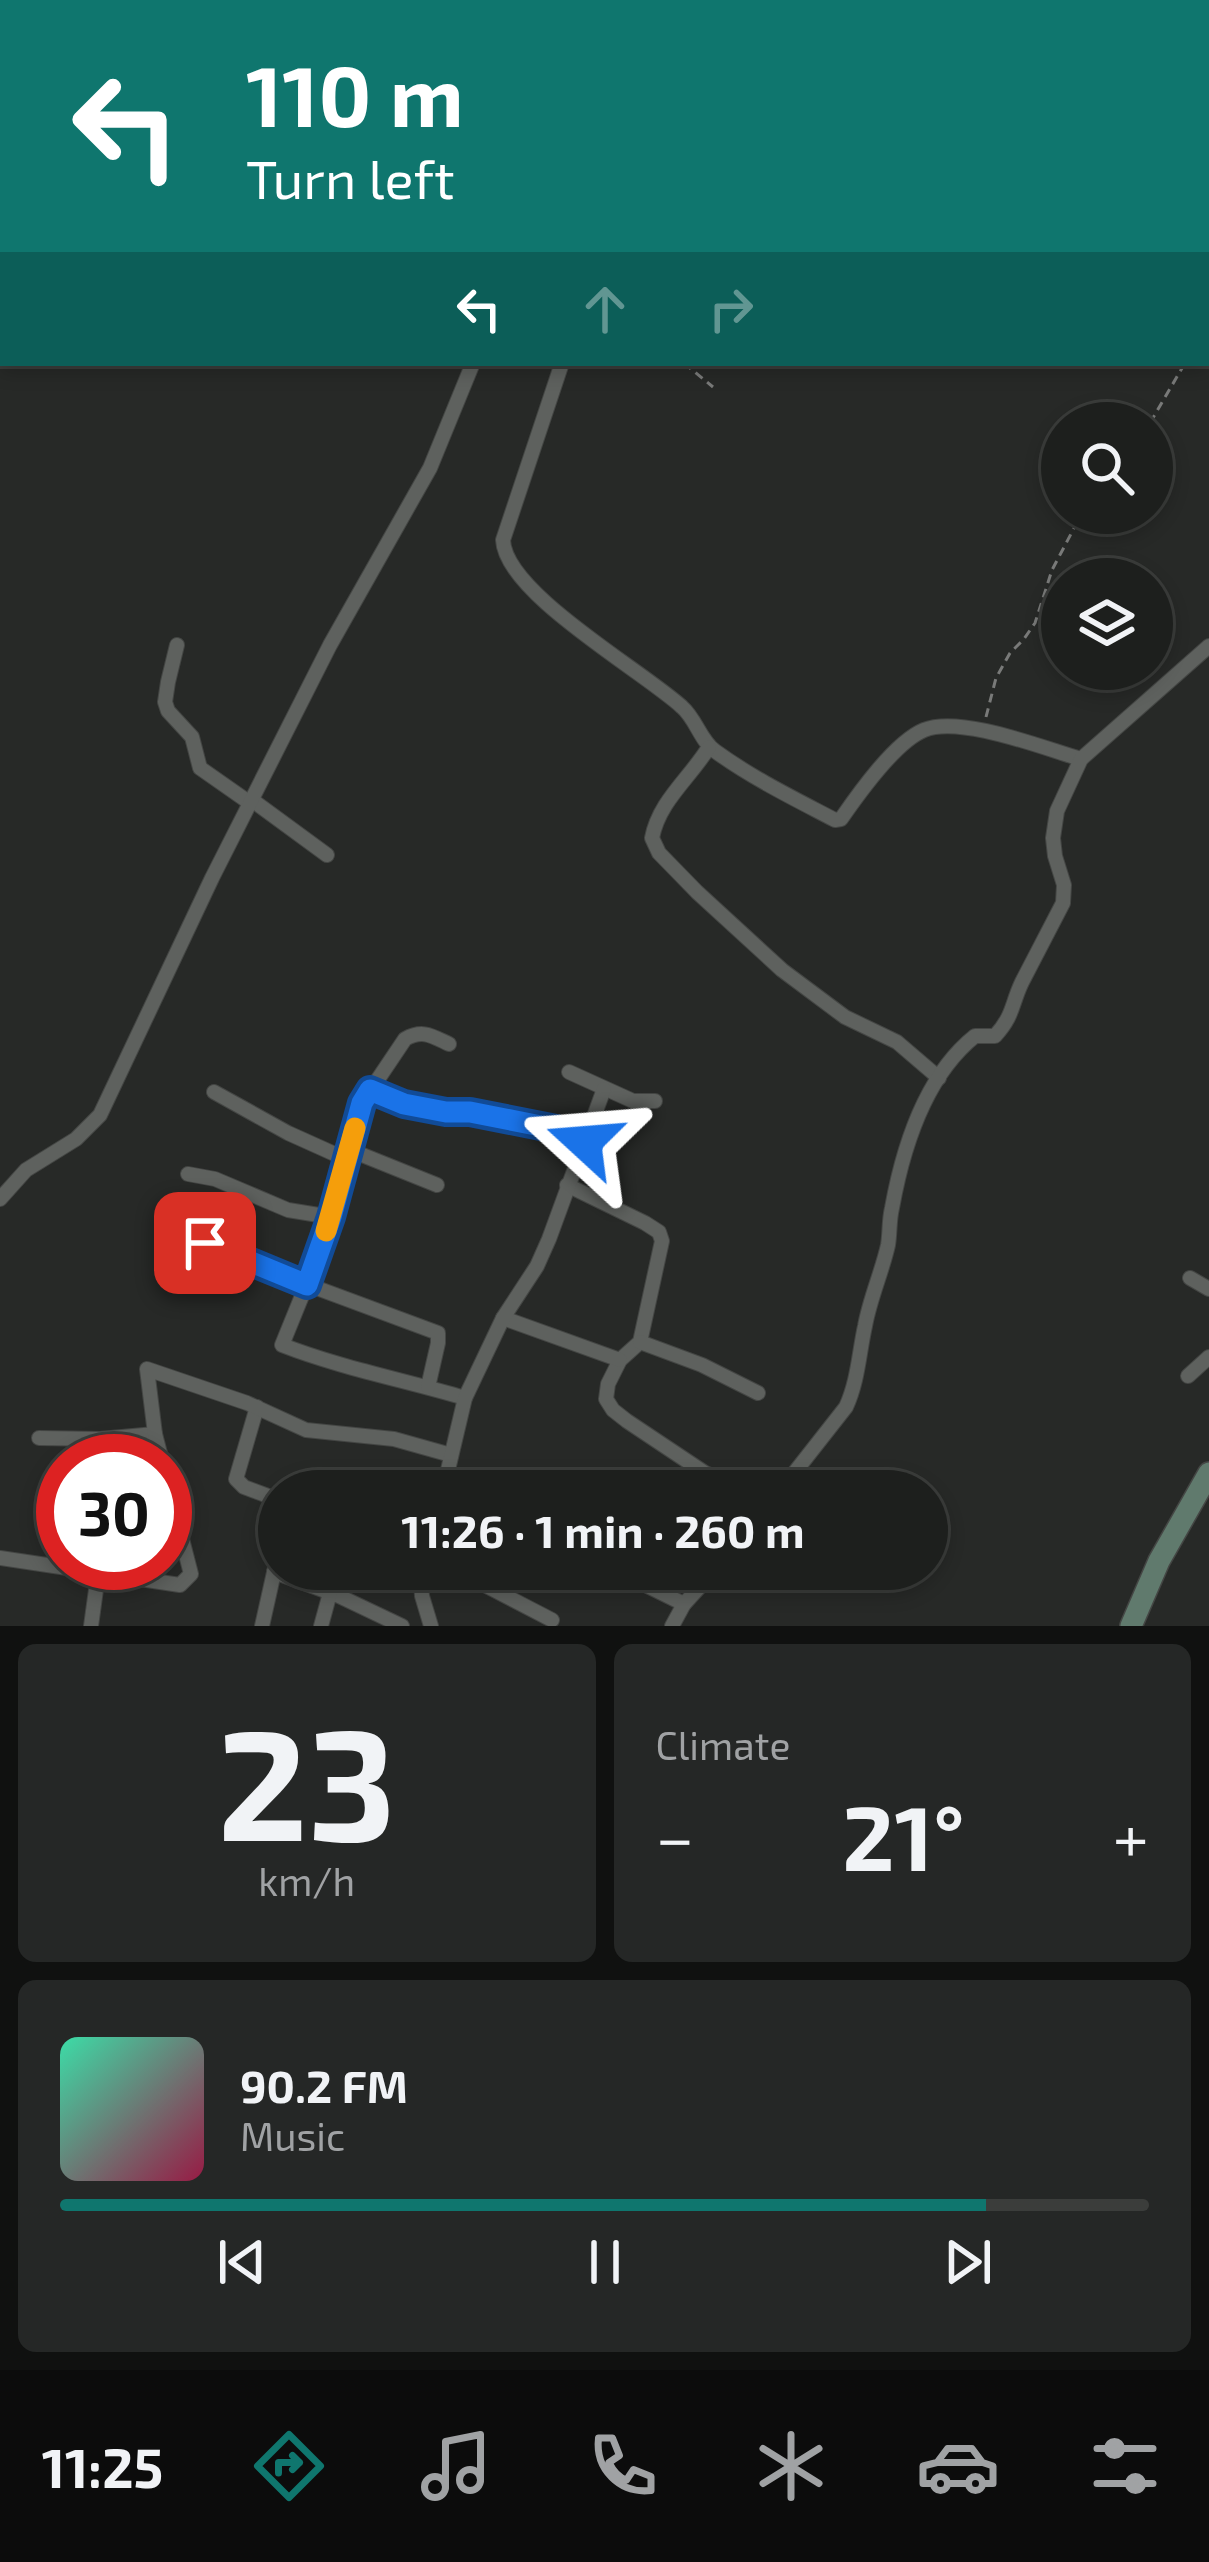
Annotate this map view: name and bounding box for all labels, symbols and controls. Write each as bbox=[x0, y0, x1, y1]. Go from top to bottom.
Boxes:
text: 110 m bbox=[246, 43, 464, 144]
icon: left bbox=[48, 48, 204, 204]
text: Turn left bbox=[246, 145, 455, 210]
icon: left bbox=[446, 276, 512, 342]
icon: ahead bbox=[572, 276, 638, 342]
icon: right bbox=[698, 276, 764, 342]
map controls bbox=[1041, 402, 1173, 690]
button: search bbox=[1041, 402, 1173, 534]
button: layers bbox=[1041, 558, 1173, 690]
position arrow bbox=[521, 1079, 647, 1205]
pin bbox=[154, 1192, 256, 1294]
icon: arrive bbox=[172, 1210, 238, 1276]
speed limit sign: 30 bbox=[36, 1434, 192, 1590]
text: 11:26 · 1 min · 260 m bbox=[401, 1503, 805, 1557]
text: 23 bbox=[217, 1685, 396, 1872]
text: Climate bbox=[656, 1721, 790, 1768]
text: 21° bbox=[842, 1781, 964, 1889]
text: − bbox=[656, 1796, 694, 1875]
text: + bbox=[1113, 1796, 1149, 1875]
text: km/h bbox=[258, 1857, 355, 1904]
text: 90.2 FM bbox=[240, 2058, 408, 2112]
text: Music bbox=[240, 2112, 345, 2159]
icon: previous bbox=[209, 2229, 275, 2295]
icon: pause bbox=[572, 2229, 638, 2295]
icon: next bbox=[935, 2229, 1001, 2295]
icon: directions bbox=[247, 2424, 331, 2508]
icon: music bbox=[414, 2424, 498, 2508]
icon: phone bbox=[581, 2424, 665, 2508]
icon: climate bbox=[749, 2424, 833, 2508]
icon: car bbox=[916, 2424, 1000, 2508]
icon: filters bbox=[1083, 2424, 1167, 2508]
text: 11:25 bbox=[42, 2434, 163, 2499]

